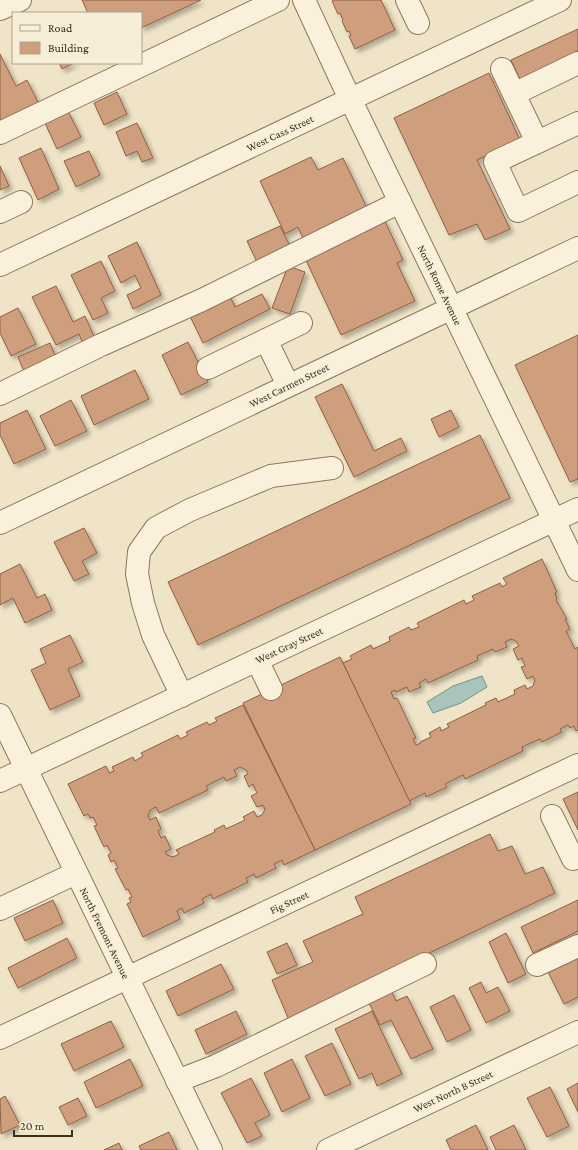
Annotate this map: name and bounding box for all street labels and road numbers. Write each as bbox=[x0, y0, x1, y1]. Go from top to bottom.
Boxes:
street label: West Cass Street bbox=[245, 112, 316, 154]
street label: North Rome Avenue bbox=[415, 243, 465, 327]
street label: West Carmen Street bbox=[247, 360, 331, 410]
street label: West Gray Street bbox=[253, 624, 325, 667]
street label: North Fremont Avenue bbox=[78, 885, 132, 981]
street label: Fig Street bbox=[268, 888, 311, 917]
street label: West North B Street bbox=[411, 1067, 495, 1115]

